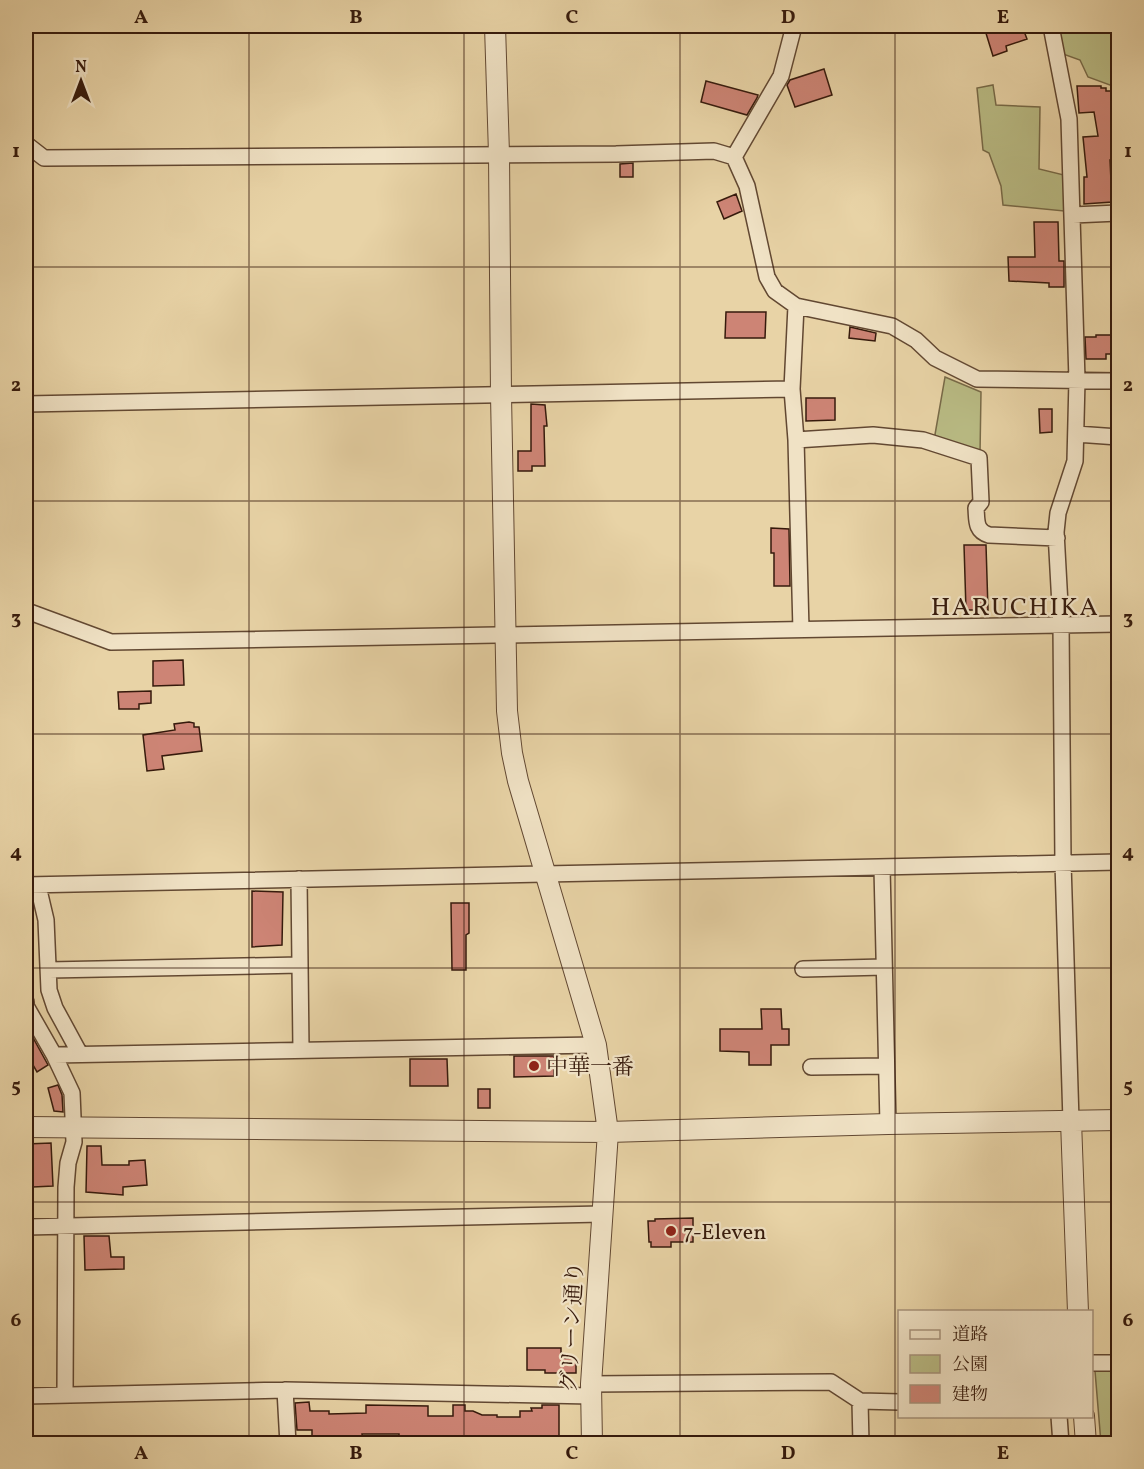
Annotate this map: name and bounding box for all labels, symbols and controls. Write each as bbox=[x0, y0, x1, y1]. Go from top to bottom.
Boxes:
text: A bbox=[134, 4, 148, 32]
text: B bbox=[349, 4, 363, 32]
text: C bbox=[566, 4, 579, 32]
text: D bbox=[781, 4, 795, 32]
text: E bbox=[997, 4, 1009, 32]
north arrow bbox=[51, 51, 111, 111]
text: N bbox=[75, 57, 87, 79]
text: 1 bbox=[12, 138, 20, 166]
text: 1 bbox=[1124, 138, 1132, 166]
text: 2 bbox=[11, 372, 21, 400]
text: 2 bbox=[1123, 372, 1133, 400]
district label: HARUCHIKA bbox=[931, 590, 1099, 626]
text: 3 bbox=[11, 605, 21, 633]
text: 3 bbox=[1123, 605, 1133, 633]
text: 4 bbox=[10, 839, 22, 867]
text: 4 bbox=[1122, 839, 1134, 867]
place label: 中華一番 bbox=[546, 1053, 634, 1084]
marker: 中華一番 bbox=[527, 1059, 541, 1073]
text: 5 bbox=[11, 1073, 21, 1101]
text: 5 bbox=[1123, 1073, 1133, 1101]
place label: 7-Eleven bbox=[683, 1218, 766, 1249]
marker: 7-Eleven bbox=[664, 1224, 678, 1238]
street label: グリーン通り bbox=[555, 1261, 592, 1394]
text: 6 bbox=[11, 1307, 22, 1335]
text: 6 bbox=[1123, 1307, 1134, 1335]
legend bbox=[898, 1310, 1093, 1418]
text: 道路 bbox=[952, 1323, 988, 1348]
text: 公園 bbox=[952, 1353, 988, 1378]
text: 建物 bbox=[952, 1383, 988, 1408]
text: A bbox=[134, 1440, 148, 1468]
text: B bbox=[349, 1440, 363, 1468]
text: C bbox=[566, 1440, 579, 1468]
text: D bbox=[781, 1440, 795, 1468]
text: E bbox=[997, 1440, 1009, 1468]

